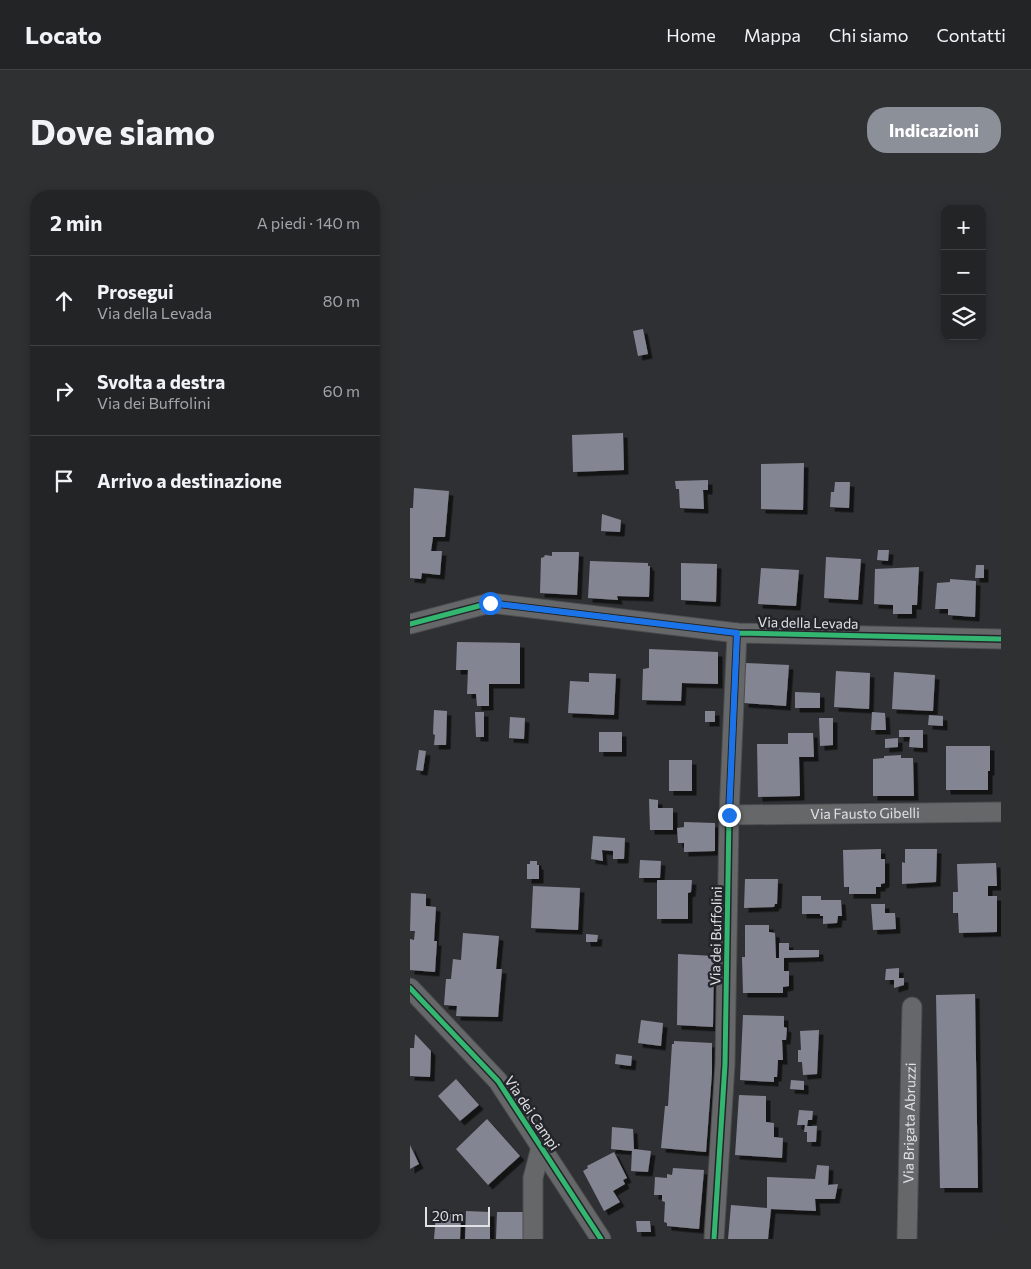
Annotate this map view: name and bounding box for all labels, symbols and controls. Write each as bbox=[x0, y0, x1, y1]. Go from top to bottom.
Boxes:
text: Locato bbox=[25, 20, 102, 49]
text: Home bbox=[666, 24, 716, 46]
text: Mappa bbox=[744, 24, 801, 46]
text: Chi siamo bbox=[829, 24, 908, 46]
text: Contatti bbox=[936, 24, 1006, 46]
button: Indicazioni bbox=[867, 107, 1001, 153]
text: Dove siamo bbox=[30, 109, 215, 152]
map controls bbox=[941, 205, 986, 340]
button: + bbox=[941, 205, 986, 250]
text: 2 min bbox=[50, 210, 102, 235]
text: A piedi · 140 m bbox=[257, 213, 360, 232]
button: − bbox=[941, 250, 986, 295]
text: Prosegui bbox=[97, 280, 174, 303]
icon: ahead bbox=[50, 287, 78, 315]
text: 80 m bbox=[323, 291, 360, 310]
button: layers bbox=[941, 295, 986, 340]
text: Via della Levada bbox=[97, 303, 212, 322]
text: Svolta a destra bbox=[97, 370, 225, 393]
icon: right bbox=[50, 377, 78, 405]
text: 60 m bbox=[323, 381, 360, 400]
text: Via dei Buffolini bbox=[97, 393, 211, 412]
icon: arrive bbox=[50, 467, 78, 495]
text: Arrivo a destinazione bbox=[97, 469, 282, 492]
route start bbox=[479, 592, 502, 615]
street label: Via della Levada bbox=[757, 613, 859, 632]
route end bbox=[718, 804, 741, 827]
street label: Via Fausto Gibelli bbox=[810, 804, 920, 822]
street label: Via dei Buffolini bbox=[706, 886, 725, 986]
street label: Via Brigata Abruzzi bbox=[899, 1062, 919, 1184]
street label: Via dei Campi bbox=[501, 1072, 563, 1153]
scale bar bbox=[425, 1204, 490, 1227]
text: 20 m bbox=[432, 1207, 464, 1224]

